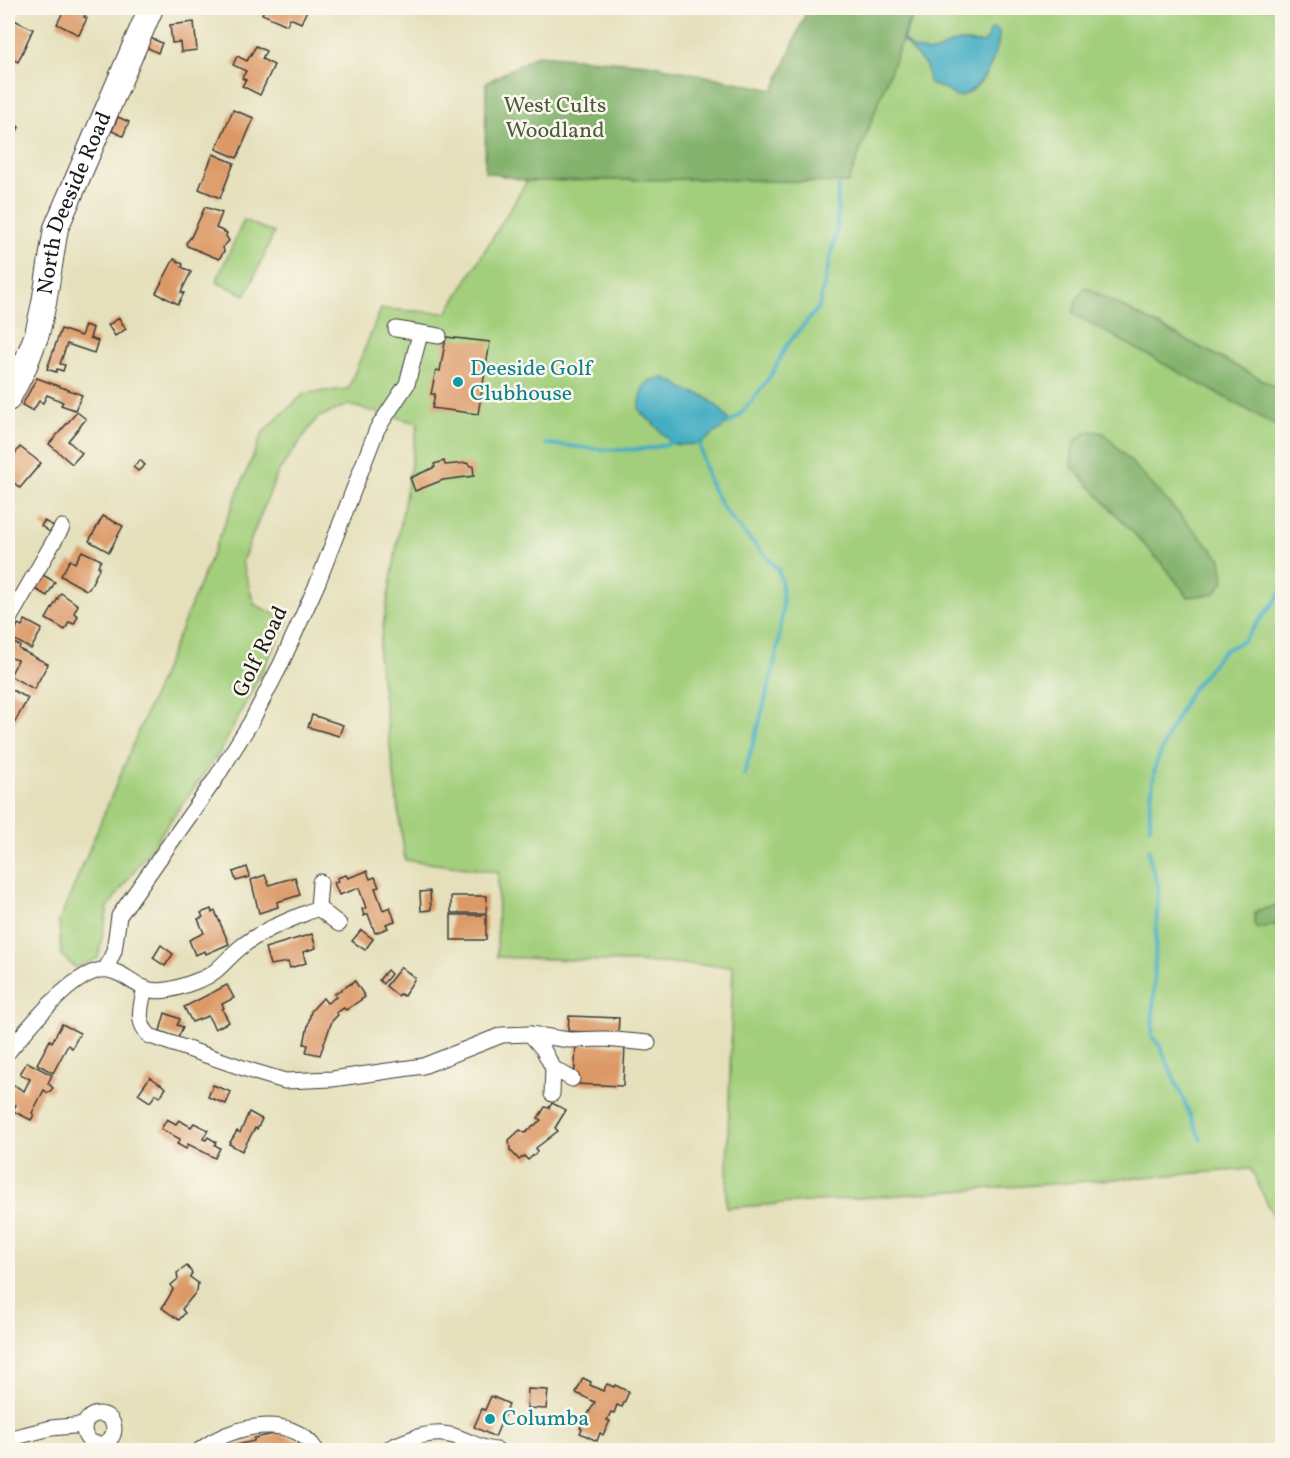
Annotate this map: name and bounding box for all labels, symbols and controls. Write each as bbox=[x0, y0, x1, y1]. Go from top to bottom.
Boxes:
park label: West Cults Woodland bbox=[504, 91, 606, 147]
street label: North Deeside Road bbox=[30, 107, 120, 297]
place label: Deeside Golf Clubhouse bbox=[470, 354, 594, 410]
marker: Deeside Golf Clubhouse bbox=[451, 375, 465, 389]
street label: Golf Road bbox=[226, 601, 296, 703]
place label: Columba bbox=[502, 1404, 589, 1435]
marker: Columba bbox=[483, 1412, 497, 1426]

